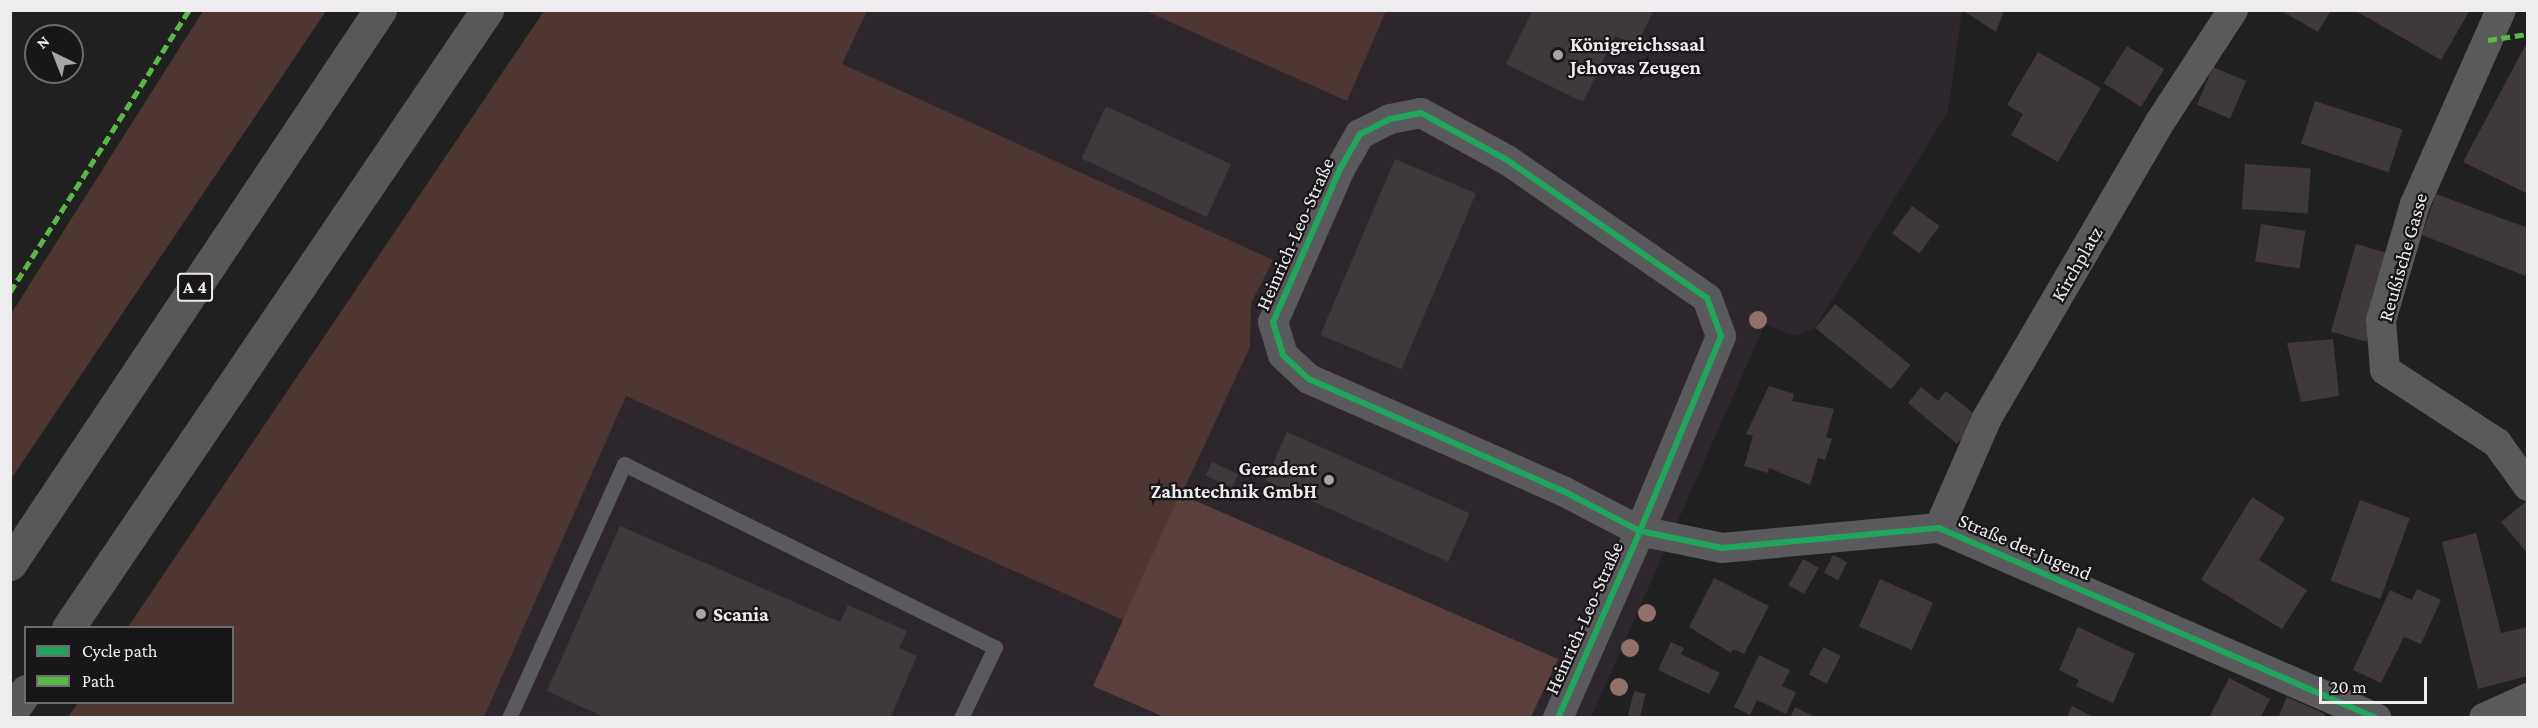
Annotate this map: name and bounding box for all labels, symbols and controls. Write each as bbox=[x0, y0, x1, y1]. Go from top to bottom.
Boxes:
north arrow bbox=[24, 24, 84, 84]
text: N bbox=[33, 32, 53, 52]
place label: Königreichssaal Jehovas Zeugen bbox=[1570, 32, 1705, 79]
marker: Königreichssaal Jehovas Zeugen bbox=[1551, 48, 1565, 62]
street label: Heinrich-Leo-Straße bbox=[1251, 154, 1339, 314]
street label: Reußische Gasse bbox=[2373, 190, 2433, 324]
street label: Kirchplatz bbox=[2046, 222, 2108, 306]
road number: A 4 bbox=[177, 272, 213, 302]
place label: Geradent Zahntechnik GmbH bbox=[1150, 456, 1317, 503]
marker: Geradent Zahntechnik GmbH bbox=[1322, 473, 1336, 487]
street label: Straße der Jugend bbox=[1955, 508, 2095, 586]
street label: Heinrich-Leo-Straße bbox=[1540, 538, 1628, 698]
place label: Scania bbox=[713, 602, 769, 626]
marker: Scania bbox=[694, 607, 708, 621]
legend bbox=[24, 626, 234, 704]
text: Cycle path bbox=[82, 641, 157, 661]
scale bar bbox=[2322, 665, 2430, 703]
text: Path bbox=[82, 671, 115, 691]
text: 20 m bbox=[2330, 677, 2367, 697]

